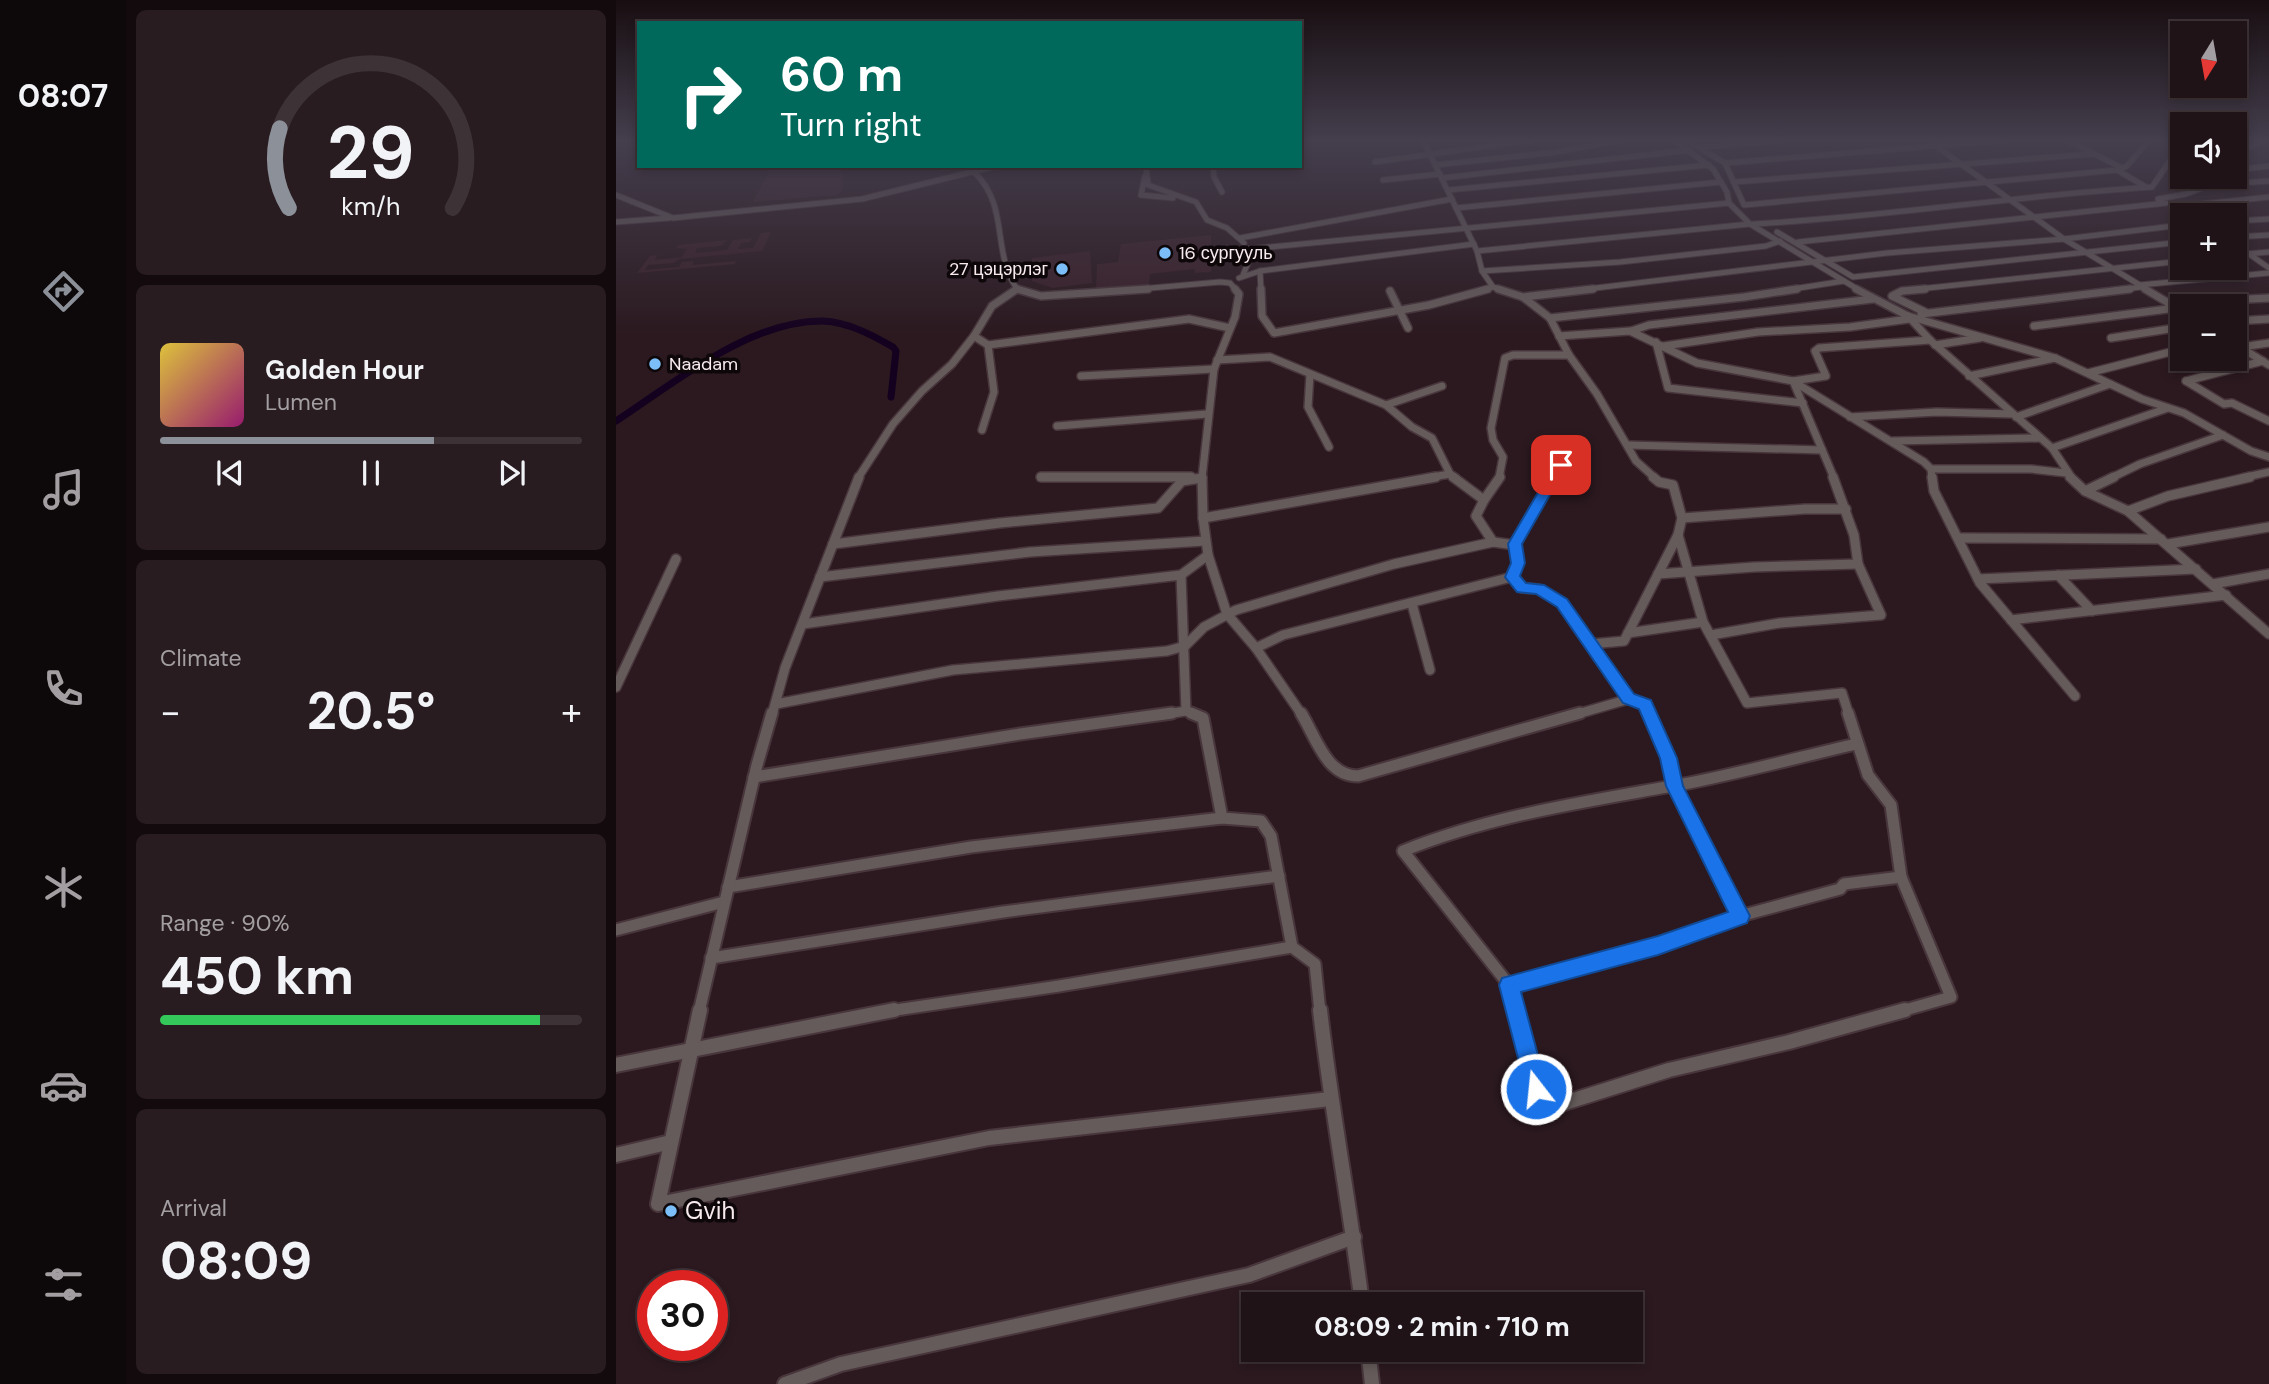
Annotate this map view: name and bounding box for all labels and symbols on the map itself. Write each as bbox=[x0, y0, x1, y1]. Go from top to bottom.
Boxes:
north arrow bbox=[2170, 21, 2247, 98]
place label: 16 сургууль bbox=[1179, 241, 1273, 265]
marker: 16 сургууль bbox=[1157, 245, 1173, 261]
place label: 27 цэцэрлэг bbox=[949, 257, 1048, 281]
marker: 27 цэцэрлэг bbox=[1054, 261, 1070, 277]
place label: Naadam bbox=[669, 352, 738, 376]
marker: Naadam bbox=[647, 356, 663, 372]
pin bbox=[1531, 435, 1591, 495]
position arrow bbox=[1499, 1052, 1573, 1126]
place label: Gvih bbox=[685, 1195, 735, 1226]
marker: Gvih bbox=[663, 1203, 679, 1219]
speed limit sign: 30 bbox=[637, 1270, 728, 1361]

